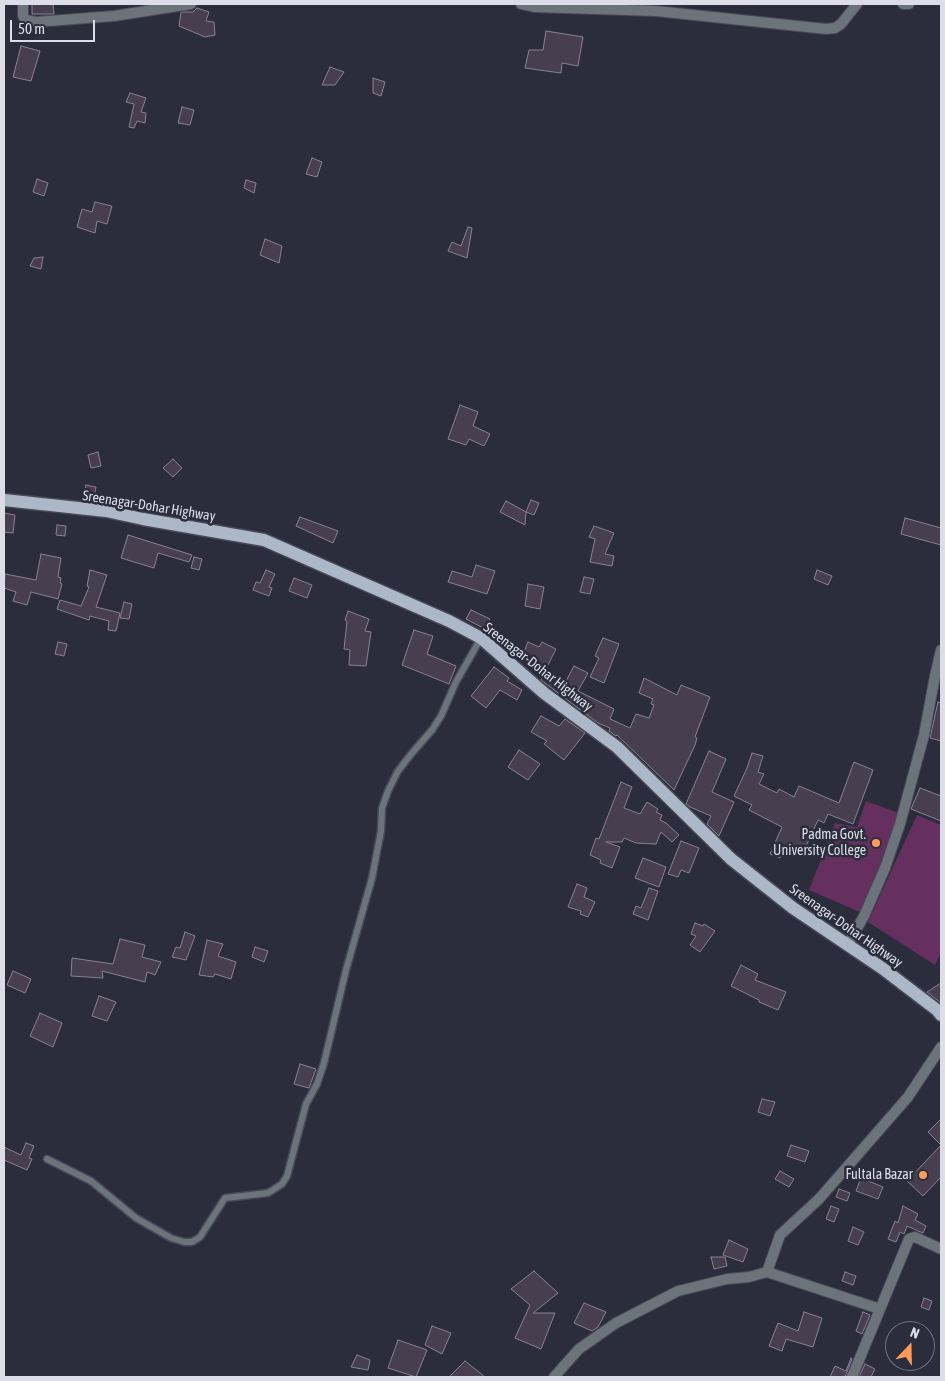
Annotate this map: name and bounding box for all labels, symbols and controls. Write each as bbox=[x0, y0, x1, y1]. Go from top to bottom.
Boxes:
scale bar bbox=[12, 10, 98, 42]
text: 50 m bbox=[18, 20, 45, 37]
street label: Sreenagar-Dohar Highway bbox=[81, 487, 217, 525]
street label: Sreenagar-Dohar Highway bbox=[480, 619, 596, 715]
place label: Padma Govt. University College bbox=[773, 827, 866, 860]
marker: Padma Govt. University College bbox=[870, 837, 882, 849]
street label: Sreenagar-Dohar Highway bbox=[786, 881, 906, 971]
place label: Fultala Bazar bbox=[846, 1167, 913, 1183]
marker: Fultala Bazar bbox=[917, 1169, 929, 1181]
north arrow bbox=[885, 1321, 935, 1371]
text: N bbox=[908, 1324, 922, 1342]

